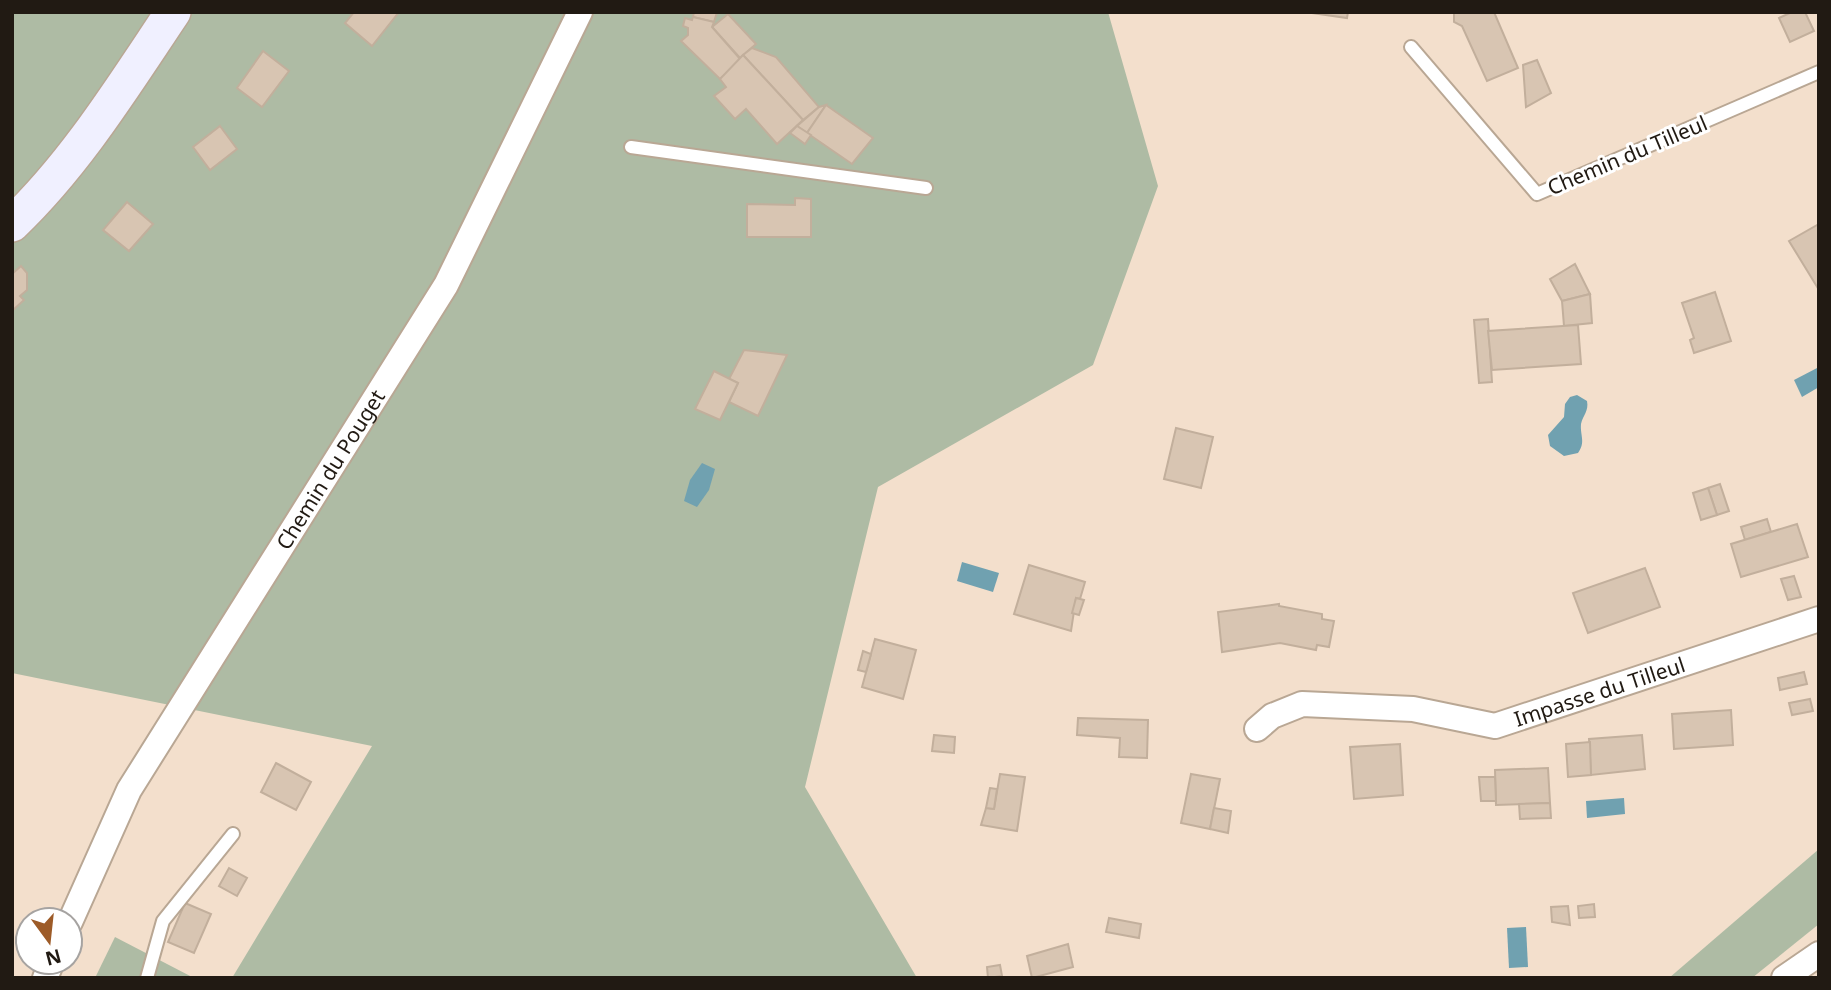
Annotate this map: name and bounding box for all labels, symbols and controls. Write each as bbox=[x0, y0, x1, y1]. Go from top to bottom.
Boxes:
street label: Chemin du Tilleul bbox=[1543, 109, 1711, 201]
street label: Chemin du Pouget bbox=[269, 384, 391, 555]
street label: Impasse du Tilleul bbox=[1510, 650, 1689, 733]
north arrow bbox=[14, 906, 84, 976]
text: N bbox=[43, 943, 64, 972]

